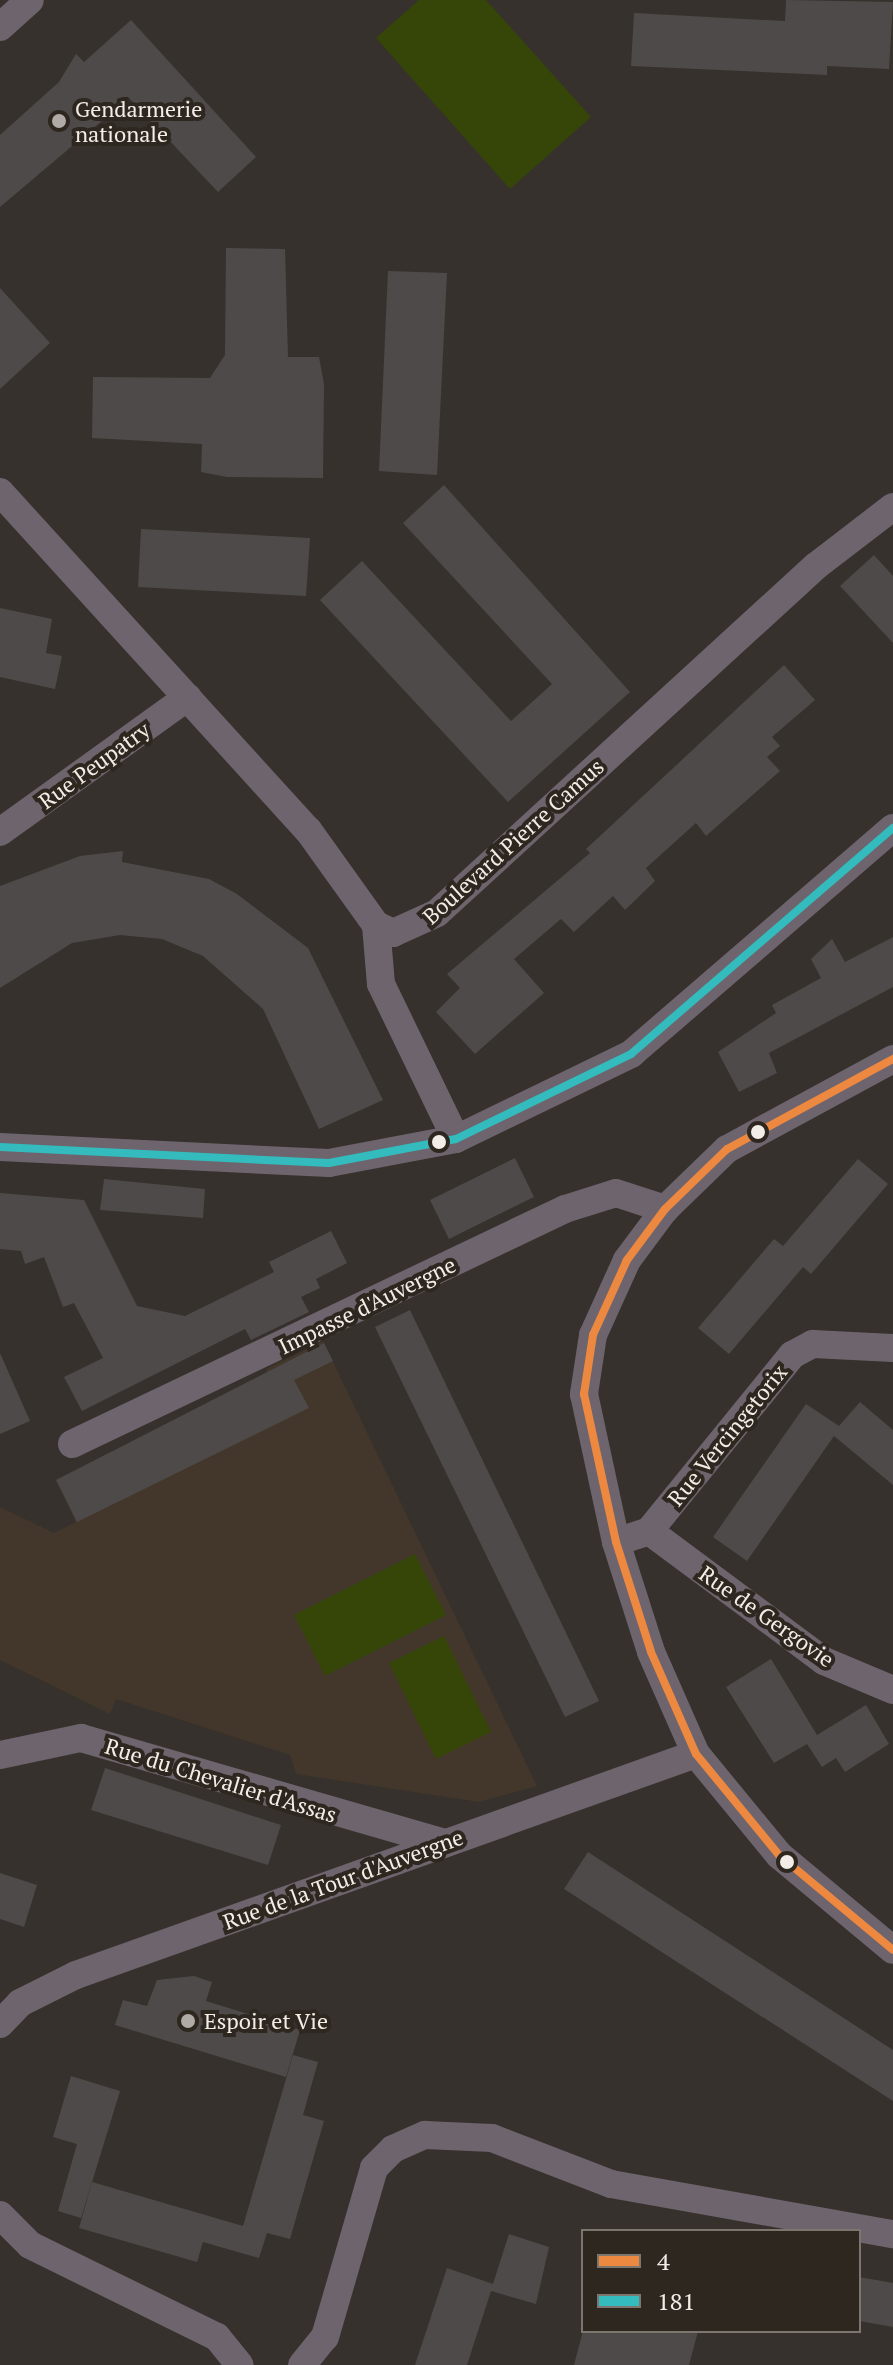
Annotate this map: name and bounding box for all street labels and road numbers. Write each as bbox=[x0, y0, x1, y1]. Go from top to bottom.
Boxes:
street label: Rue Peupatry bbox=[33, 716, 155, 814]
street label: Boulevard Pierre Camus bbox=[417, 753, 609, 929]
street label: Impasse d'Auvergne bbox=[274, 1251, 460, 1359]
street label: Rue Vercingetorix bbox=[662, 1359, 792, 1511]
street label: Rue de Gergovie bbox=[695, 1560, 839, 1672]
street label: Rue du Chevalier d'Assas bbox=[102, 1732, 340, 1828]
street label: Rue de la Tour d'Auvergne bbox=[219, 1823, 467, 1935]

